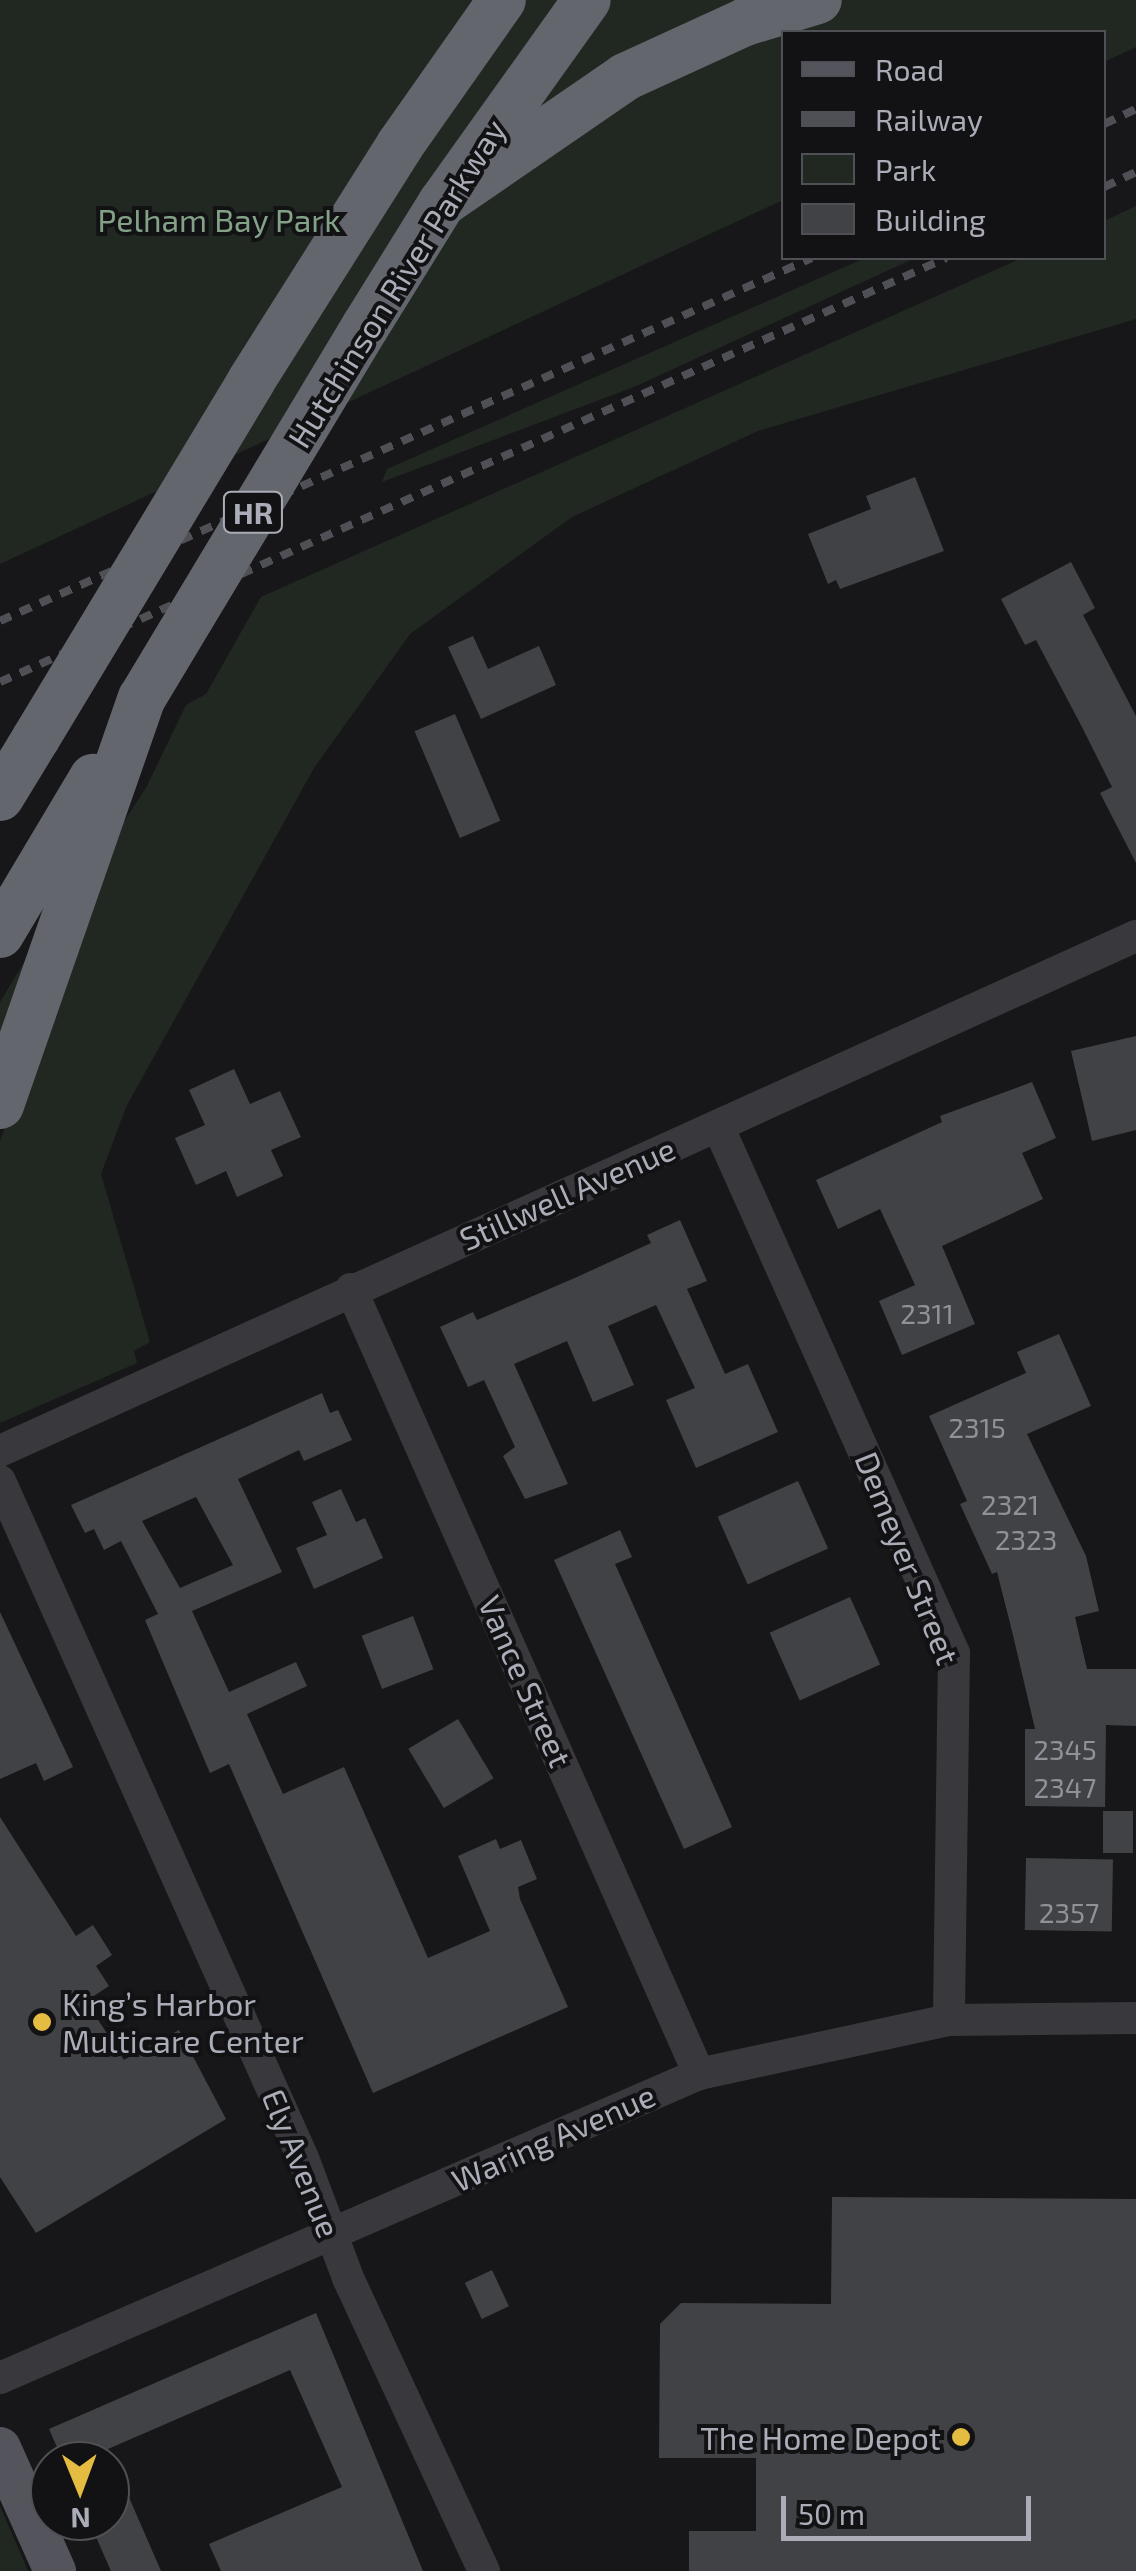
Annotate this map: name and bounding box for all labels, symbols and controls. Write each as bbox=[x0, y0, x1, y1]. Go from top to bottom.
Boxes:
legend bbox=[781, 30, 1106, 260]
text: Road bbox=[875, 51, 944, 87]
text: Railway bbox=[875, 101, 983, 137]
street label: Hutchinson River Parkway bbox=[279, 111, 513, 455]
text: Park bbox=[875, 151, 936, 187]
park label: Pelham Bay Park bbox=[97, 200, 341, 238]
text: Building bbox=[875, 201, 986, 237]
road number: HR bbox=[220, 487, 286, 537]
street label: Stillwell Avenue bbox=[453, 1128, 681, 1258]
house number: 2311 bbox=[900, 1296, 954, 1330]
house number: 2315 bbox=[948, 1410, 1006, 1444]
street label: Demeyer Street bbox=[848, 1446, 968, 1670]
house number: 2321 bbox=[981, 1487, 1039, 1521]
house number: 2323 bbox=[995, 1522, 1057, 1556]
street label: Vance Street bbox=[471, 1589, 581, 1773]
house number: 2345 bbox=[1033, 1732, 1097, 1766]
house number: 2347 bbox=[1034, 1770, 1096, 1804]
house number: 2357 bbox=[1039, 1895, 1099, 1929]
place label: King’s Harbor Multicare Center bbox=[62, 1985, 304, 2060]
marker: King’s Harbor Multicare Center bbox=[31, 2011, 53, 2033]
street label: Waring Avenue bbox=[445, 2075, 661, 2199]
street label: Ely Avenue bbox=[255, 2083, 349, 2243]
place label: The Home Depot bbox=[700, 2418, 941, 2456]
marker: The Home Depot bbox=[950, 2426, 972, 2448]
north arrow bbox=[30, 2441, 130, 2541]
scale bar bbox=[786, 2476, 1036, 2538]
text: 50 m bbox=[798, 2495, 865, 2531]
text: N bbox=[70, 2502, 91, 2536]

